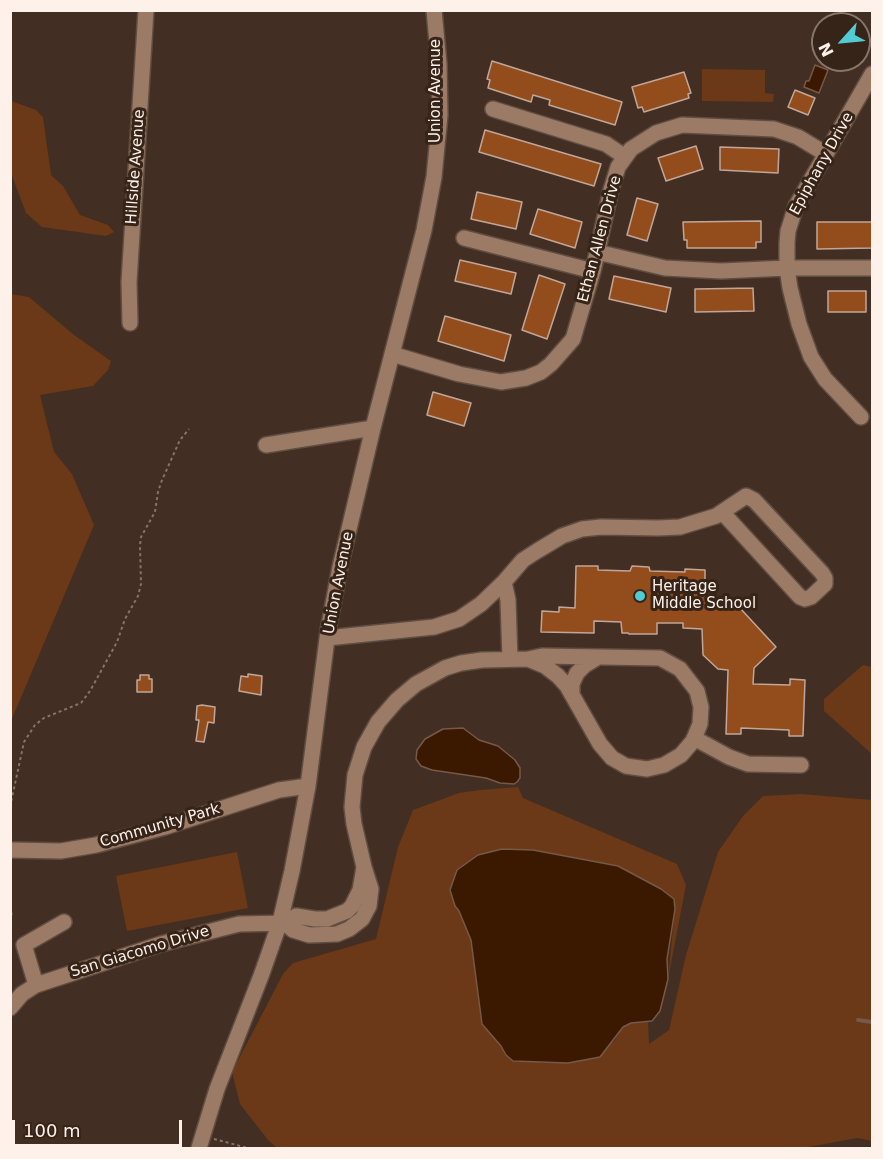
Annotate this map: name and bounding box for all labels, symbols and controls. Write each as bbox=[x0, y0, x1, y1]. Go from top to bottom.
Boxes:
north arrow bbox=[811, 12, 871, 72]
street label: Union Avenue bbox=[427, 39, 445, 143]
text: N bbox=[815, 39, 838, 60]
street label: Hillside Avenue bbox=[123, 109, 149, 225]
street label: Epiphany Drive bbox=[786, 110, 858, 218]
street label: Ethan Allen Drive bbox=[574, 174, 626, 304]
street label: Union Avenue bbox=[320, 530, 358, 636]
place label: Heritage Middle School bbox=[652, 578, 756, 613]
marker: Heritage Middle School bbox=[633, 589, 647, 603]
street label: Community Park bbox=[98, 800, 222, 852]
street label: San Giacomo Drive bbox=[69, 922, 211, 982]
scale bar bbox=[15, 1108, 184, 1146]
text: 100 m bbox=[23, 1120, 81, 1141]

